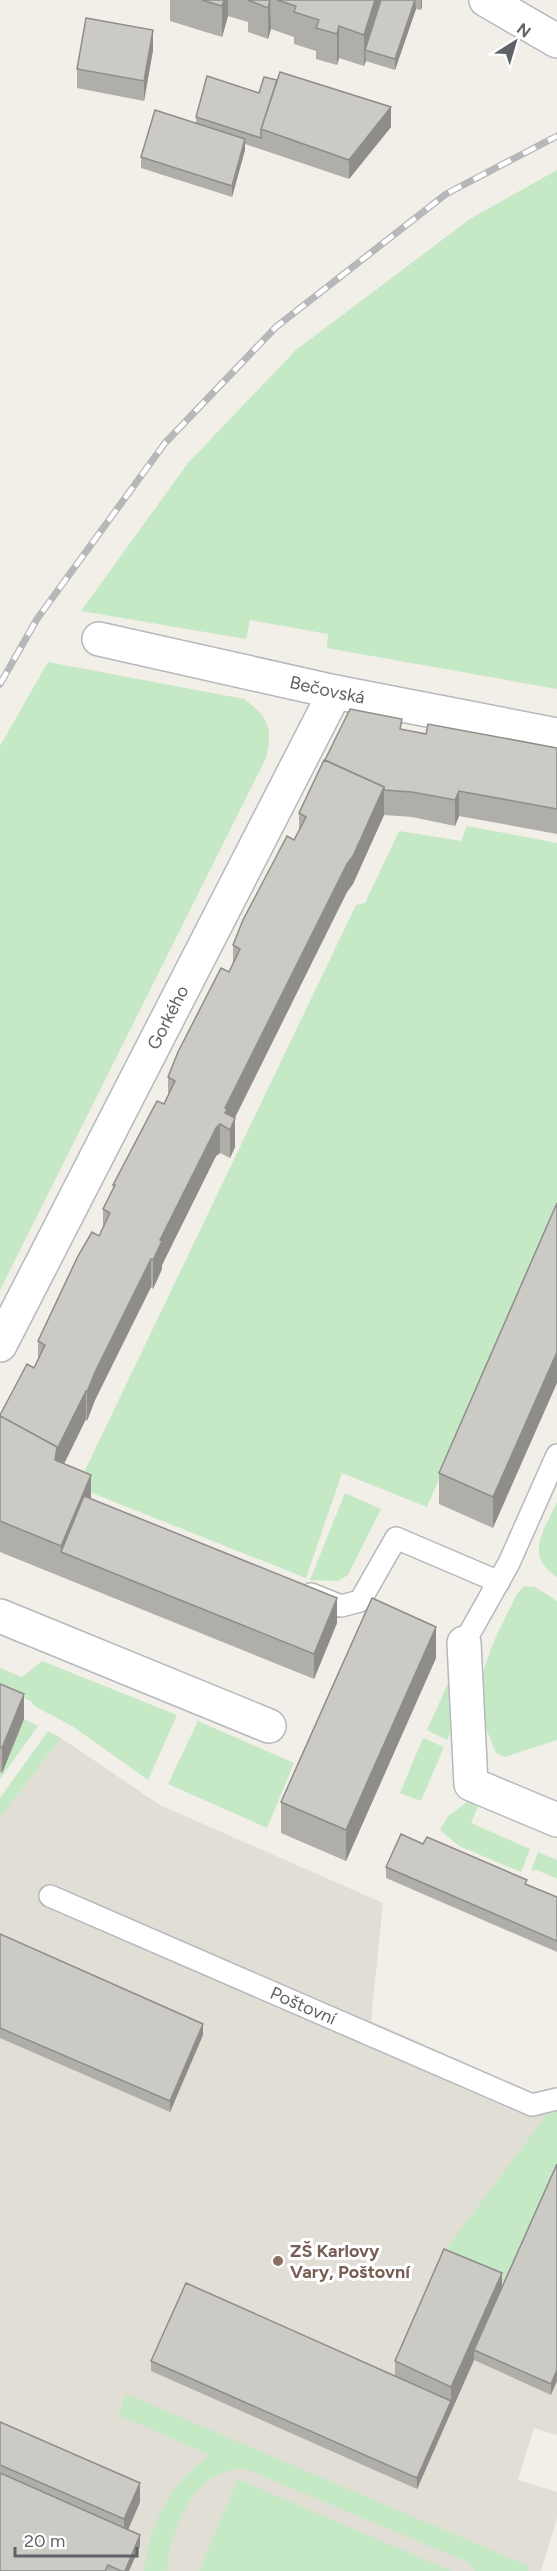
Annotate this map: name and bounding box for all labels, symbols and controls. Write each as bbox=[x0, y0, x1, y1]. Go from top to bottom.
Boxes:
north arrow bbox=[485, 12, 545, 72]
text: N bbox=[513, 19, 534, 42]
street label: Bečovská bbox=[288, 671, 367, 709]
street label: Gorkého bbox=[142, 982, 194, 1053]
street label: Poštovní bbox=[267, 1982, 340, 2030]
place label: ZŠ Karlovy Vary, Poštovní bbox=[290, 2240, 411, 2283]
marker: ZŠ Karlovy Vary, Poštovní bbox=[271, 2254, 285, 2268]
scale bar bbox=[15, 2520, 136, 2558]
text: 20 m bbox=[24, 2530, 65, 2552]

